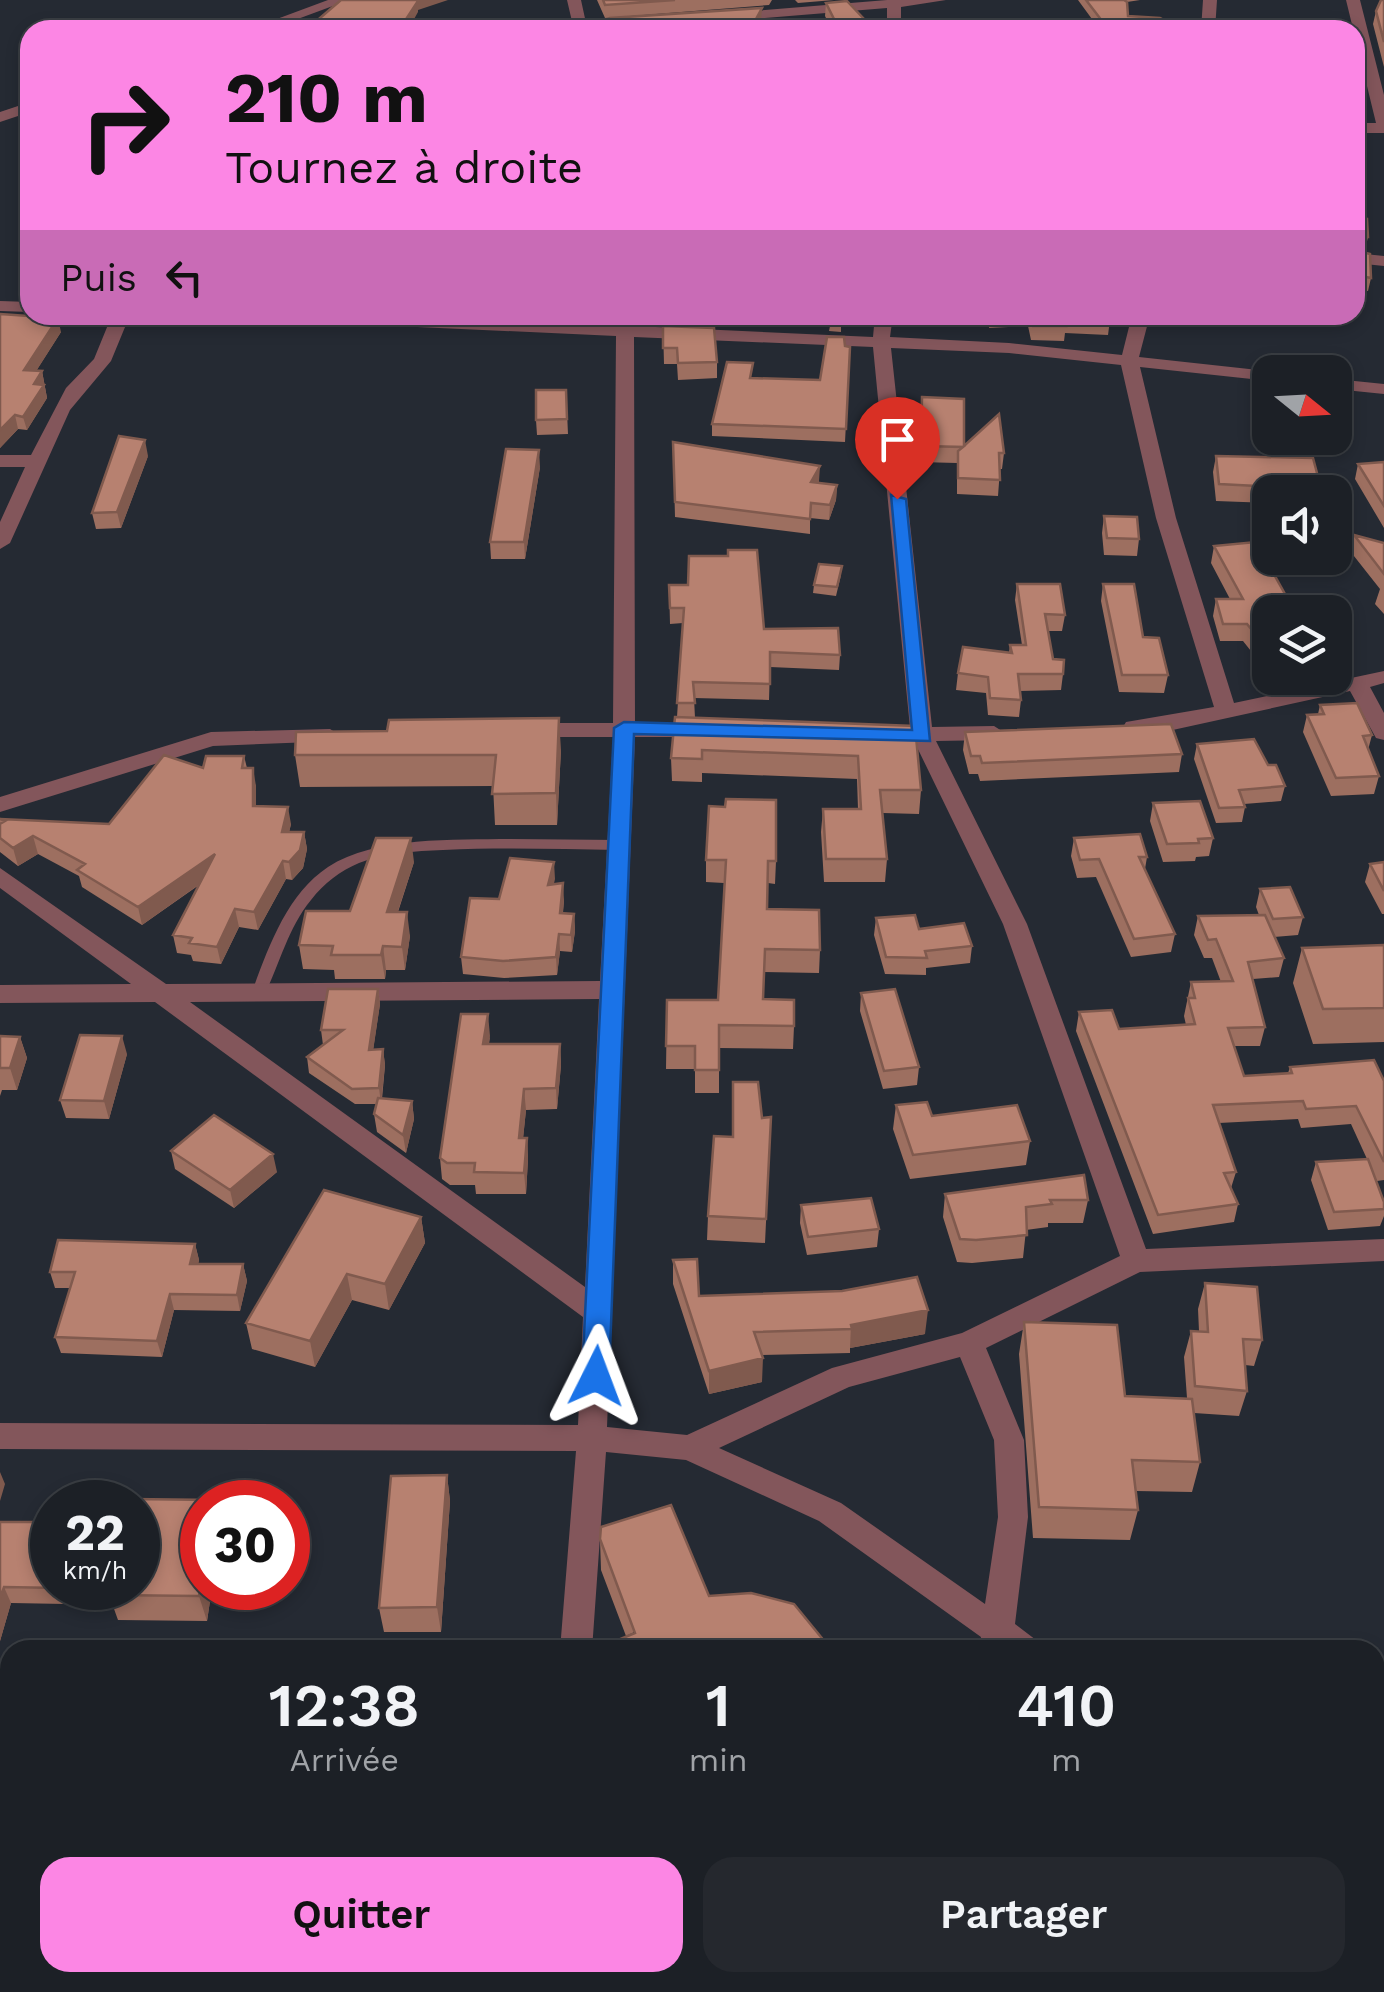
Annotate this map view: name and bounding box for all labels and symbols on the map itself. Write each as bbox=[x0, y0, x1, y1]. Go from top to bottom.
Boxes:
north arrow bbox=[1252, 355, 1352, 455]
pin bbox=[855, 397, 940, 500]
position arrow bbox=[544, 1324, 648, 1428]
speed limit sign: 30 bbox=[180, 1480, 310, 1610]

